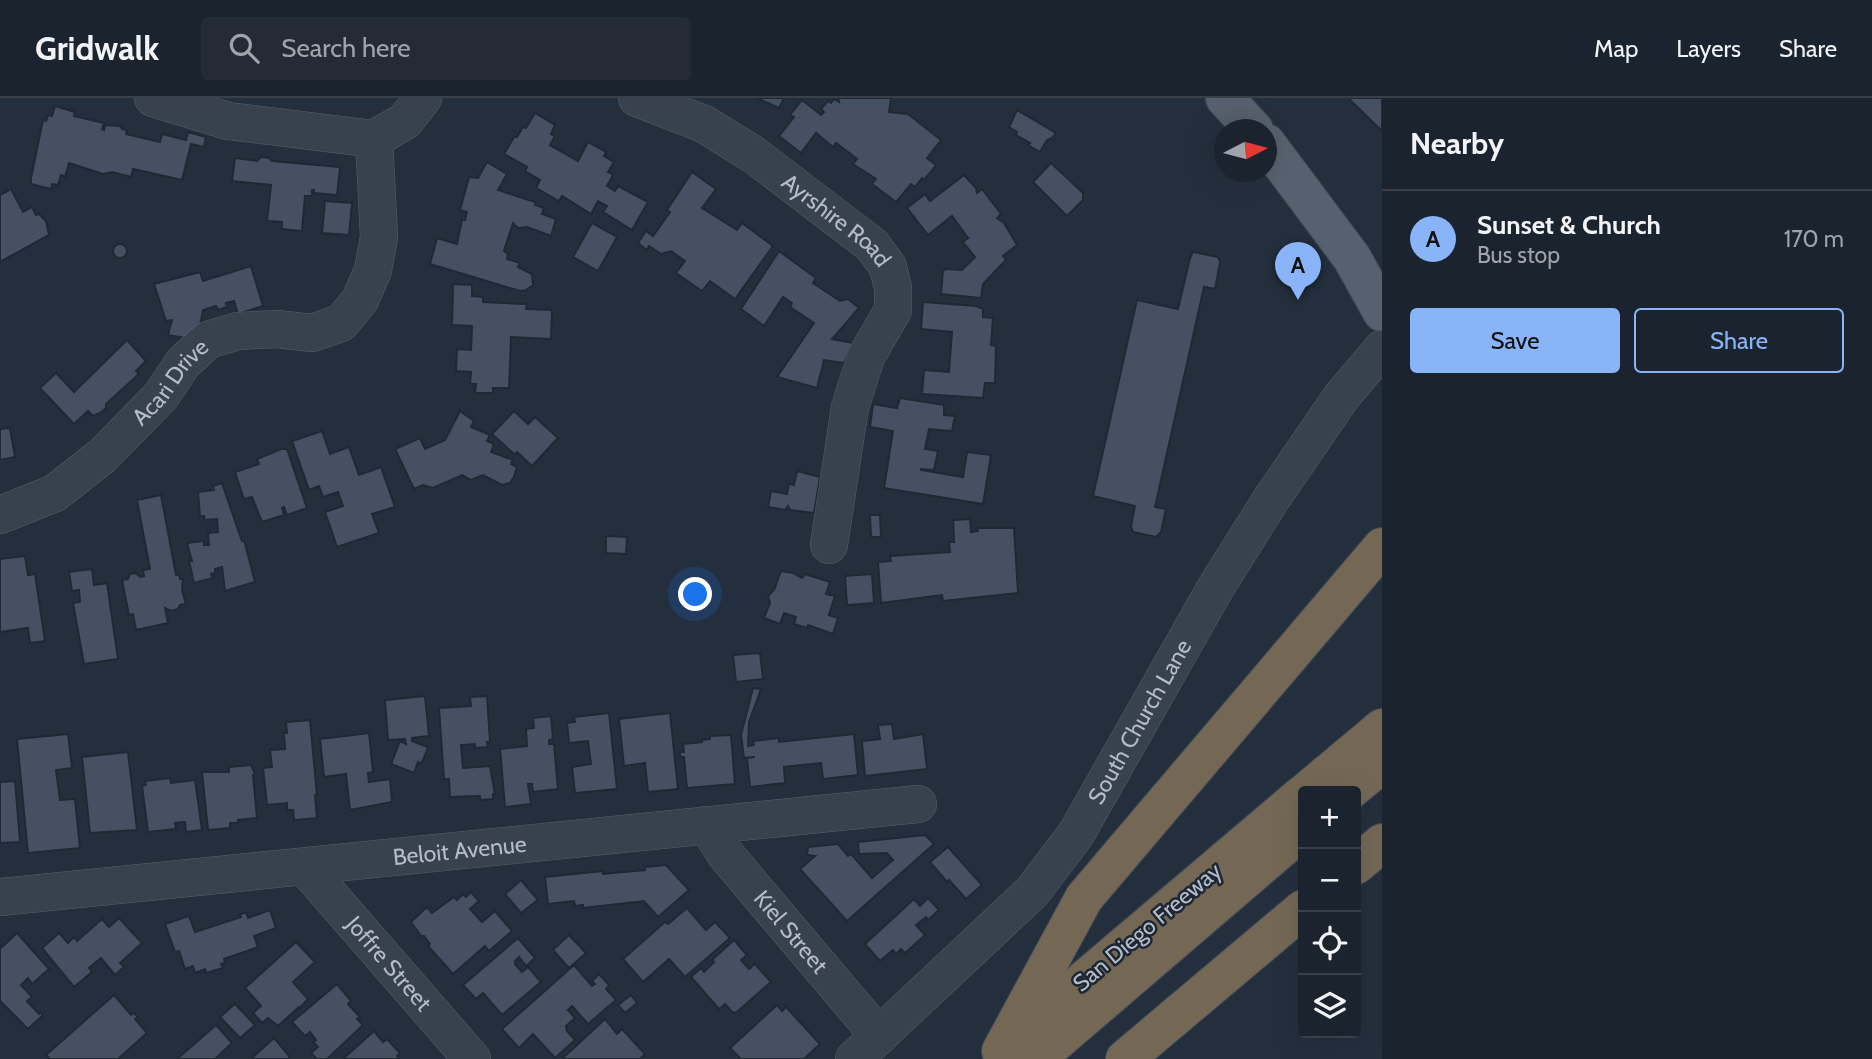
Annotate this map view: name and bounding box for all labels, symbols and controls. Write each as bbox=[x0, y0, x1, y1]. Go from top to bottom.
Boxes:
search box bbox=[201, 17, 691, 80]
text: Gridwalk bbox=[35, 28, 159, 68]
icon: search bbox=[225, 29, 263, 67]
text: Search here bbox=[281, 32, 410, 64]
text: Map bbox=[1594, 34, 1638, 63]
text: Layers bbox=[1676, 34, 1741, 63]
text: Share bbox=[1779, 34, 1837, 63]
north arrow bbox=[1214, 119, 1277, 182]
text: Nearby bbox=[1410, 125, 1504, 162]
street label: Ayrshire Road bbox=[776, 167, 897, 272]
text: Sunset & Church bbox=[1477, 209, 1661, 241]
text: A bbox=[1426, 225, 1440, 253]
text: 170 m bbox=[1784, 225, 1844, 253]
text: Bus stop bbox=[1477, 241, 1560, 269]
pin: A bbox=[1275, 242, 1321, 300]
button: Save bbox=[1410, 308, 1620, 373]
button: Share bbox=[1634, 308, 1844, 373]
street label: Acari Drive bbox=[126, 333, 214, 431]
your location bbox=[678, 577, 712, 611]
street label: South Church Lane bbox=[1082, 634, 1197, 809]
map controls bbox=[1298, 786, 1361, 1038]
button: + bbox=[1298, 786, 1361, 849]
street label: Beloit Avenue bbox=[391, 830, 528, 871]
button: − bbox=[1298, 849, 1361, 912]
street label: San Diego Freeway bbox=[1067, 856, 1227, 997]
street label: Kiel Street bbox=[748, 885, 834, 979]
street label: Joffre Street bbox=[340, 910, 438, 1017]
button: locate bbox=[1298, 912, 1361, 975]
button: layers bbox=[1298, 975, 1361, 1038]

